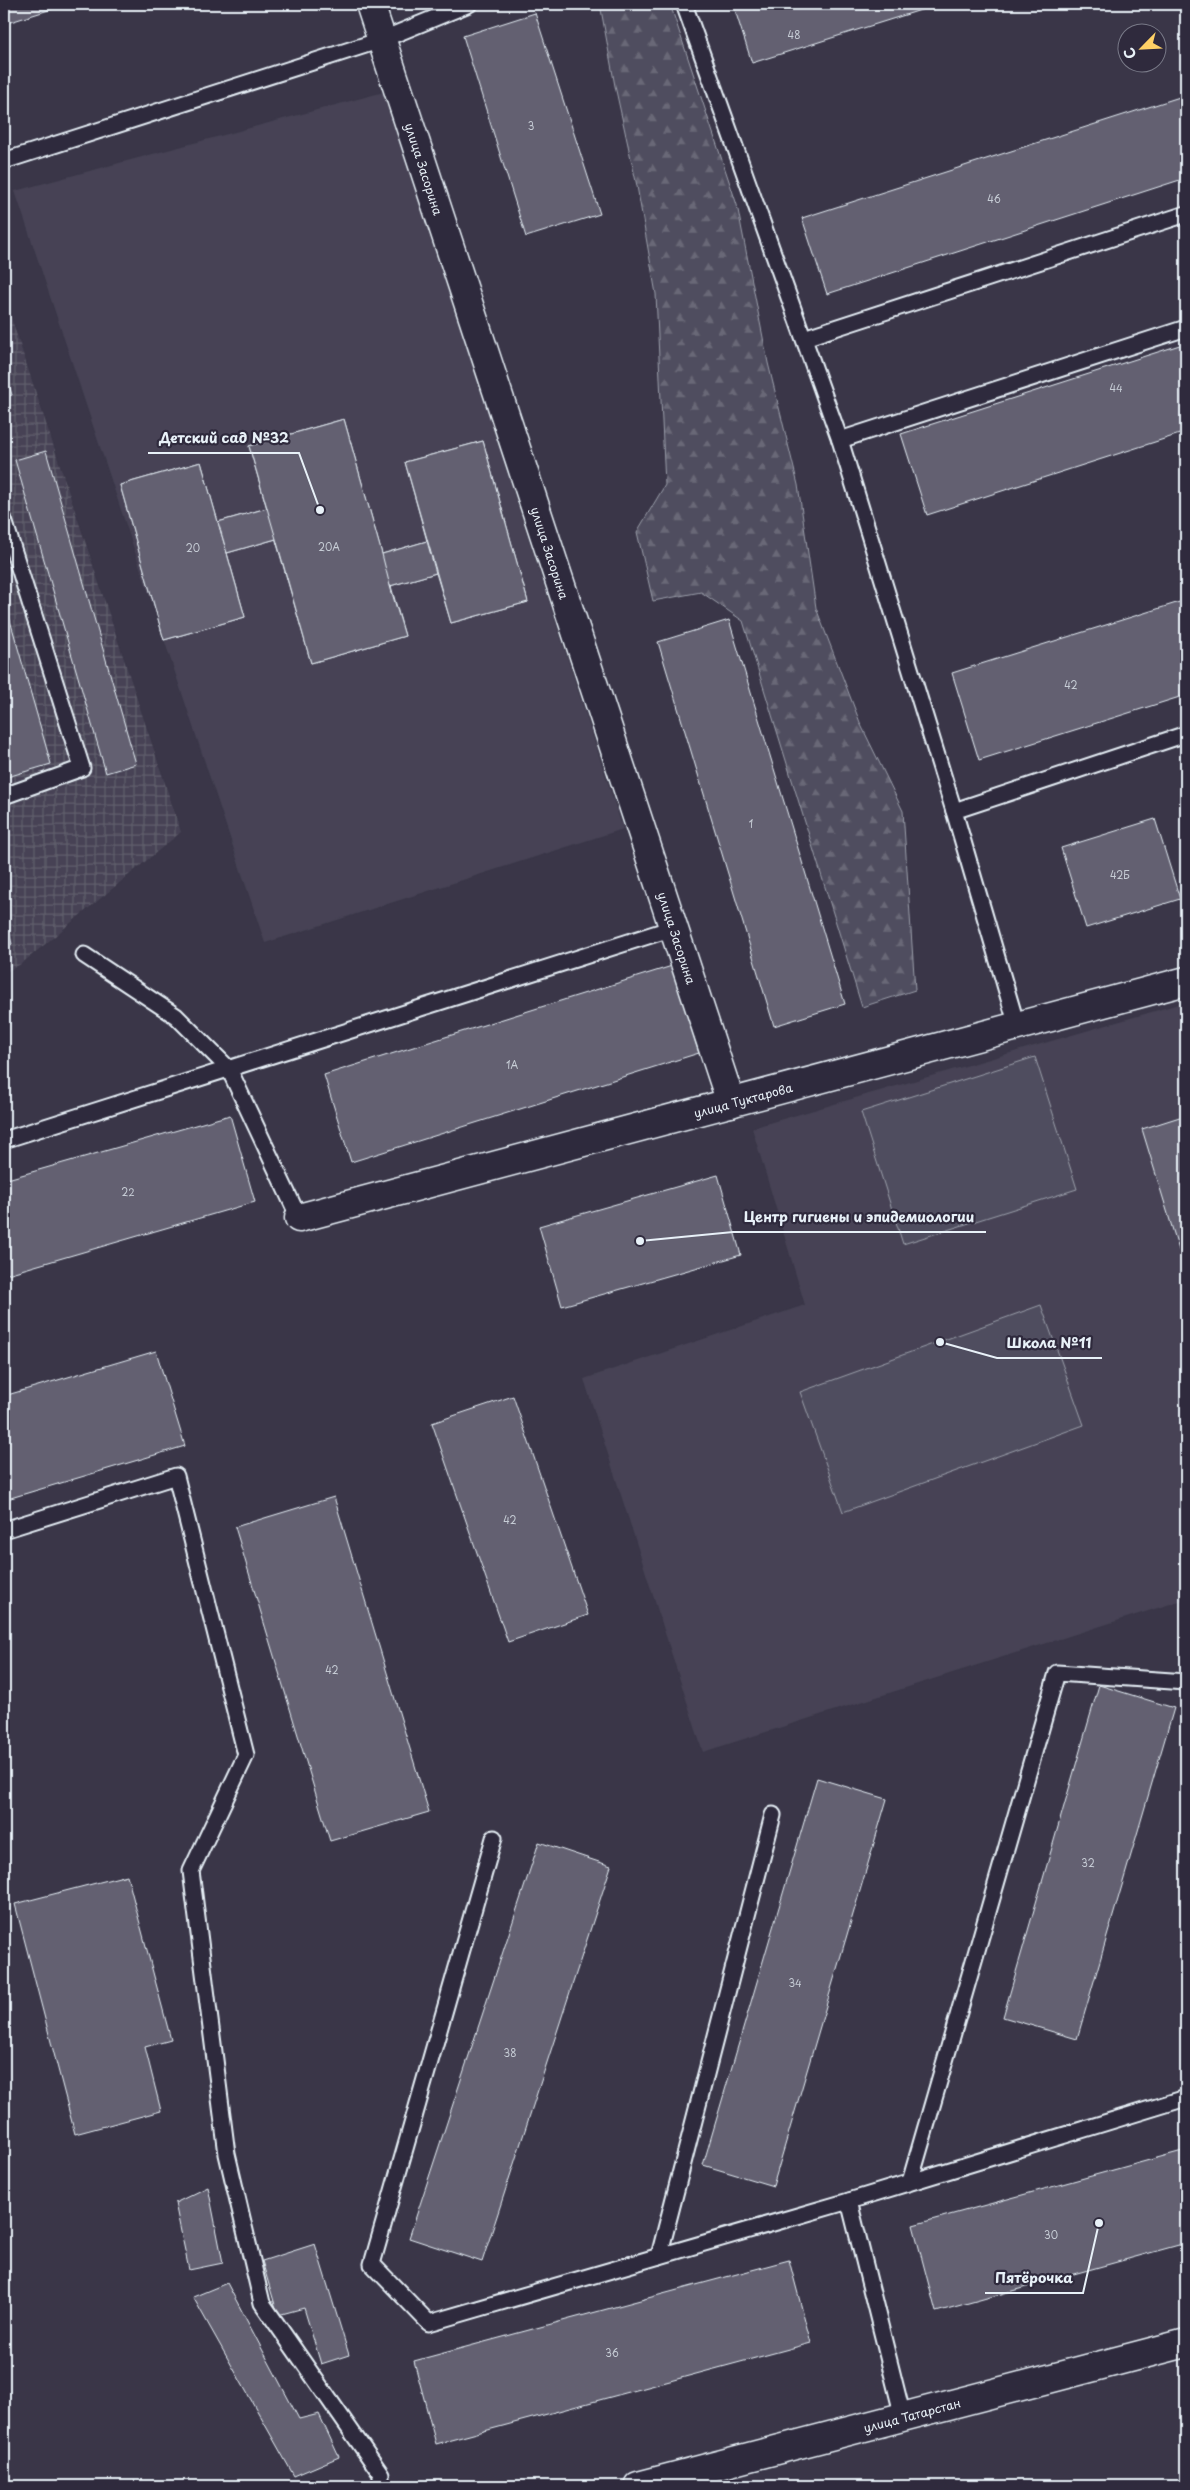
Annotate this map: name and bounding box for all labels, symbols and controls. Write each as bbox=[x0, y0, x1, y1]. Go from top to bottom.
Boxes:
north arrow bbox=[1118, 22, 1168, 72]
house number: 48 bbox=[788, 27, 800, 42]
text: С bbox=[1118, 44, 1141, 63]
house number: 3 bbox=[528, 118, 534, 133]
street label: улица Засорина bbox=[401, 121, 448, 218]
house number: 46 bbox=[987, 191, 1001, 206]
house number: 44 bbox=[1109, 380, 1123, 395]
callout: Детский сад №32 bbox=[148, 424, 299, 453]
text: Детский сад №32 bbox=[158, 427, 289, 448]
street label: улица Засорина bbox=[527, 505, 574, 602]
house number: 20А bbox=[318, 539, 340, 554]
house number: 20 bbox=[186, 540, 200, 555]
house number: 42 bbox=[1064, 677, 1078, 692]
house number: 1 bbox=[749, 816, 753, 831]
house number: 42Б bbox=[1110, 867, 1130, 882]
street label: улица Засорина bbox=[654, 890, 701, 987]
house number: 1А bbox=[506, 1057, 518, 1072]
street label: улица Туктарова bbox=[692, 1078, 795, 1122]
house number: 22 bbox=[121, 1184, 135, 1199]
callout: Центр гигиены и эпидемиологии bbox=[733, 1203, 986, 1232]
text: Центр гигиены и эпидемиологии bbox=[744, 1206, 974, 1227]
callout: Школа №11 bbox=[997, 1329, 1102, 1358]
text: Школа №11 bbox=[1007, 1332, 1091, 1353]
house number: 42 bbox=[503, 1512, 517, 1527]
house number: 42 bbox=[325, 1662, 339, 1677]
house number: 32 bbox=[1081, 1855, 1095, 1870]
house number: 34 bbox=[788, 1975, 802, 1990]
house number: 38 bbox=[504, 2045, 516, 2060]
house number: 30 bbox=[1044, 2227, 1058, 2242]
callout: Пятёрочка bbox=[985, 2264, 1083, 2293]
text: Пятёрочка bbox=[995, 2267, 1073, 2288]
house number: 36 bbox=[605, 2345, 619, 2360]
street label: улица Татарстан bbox=[861, 2393, 963, 2437]

